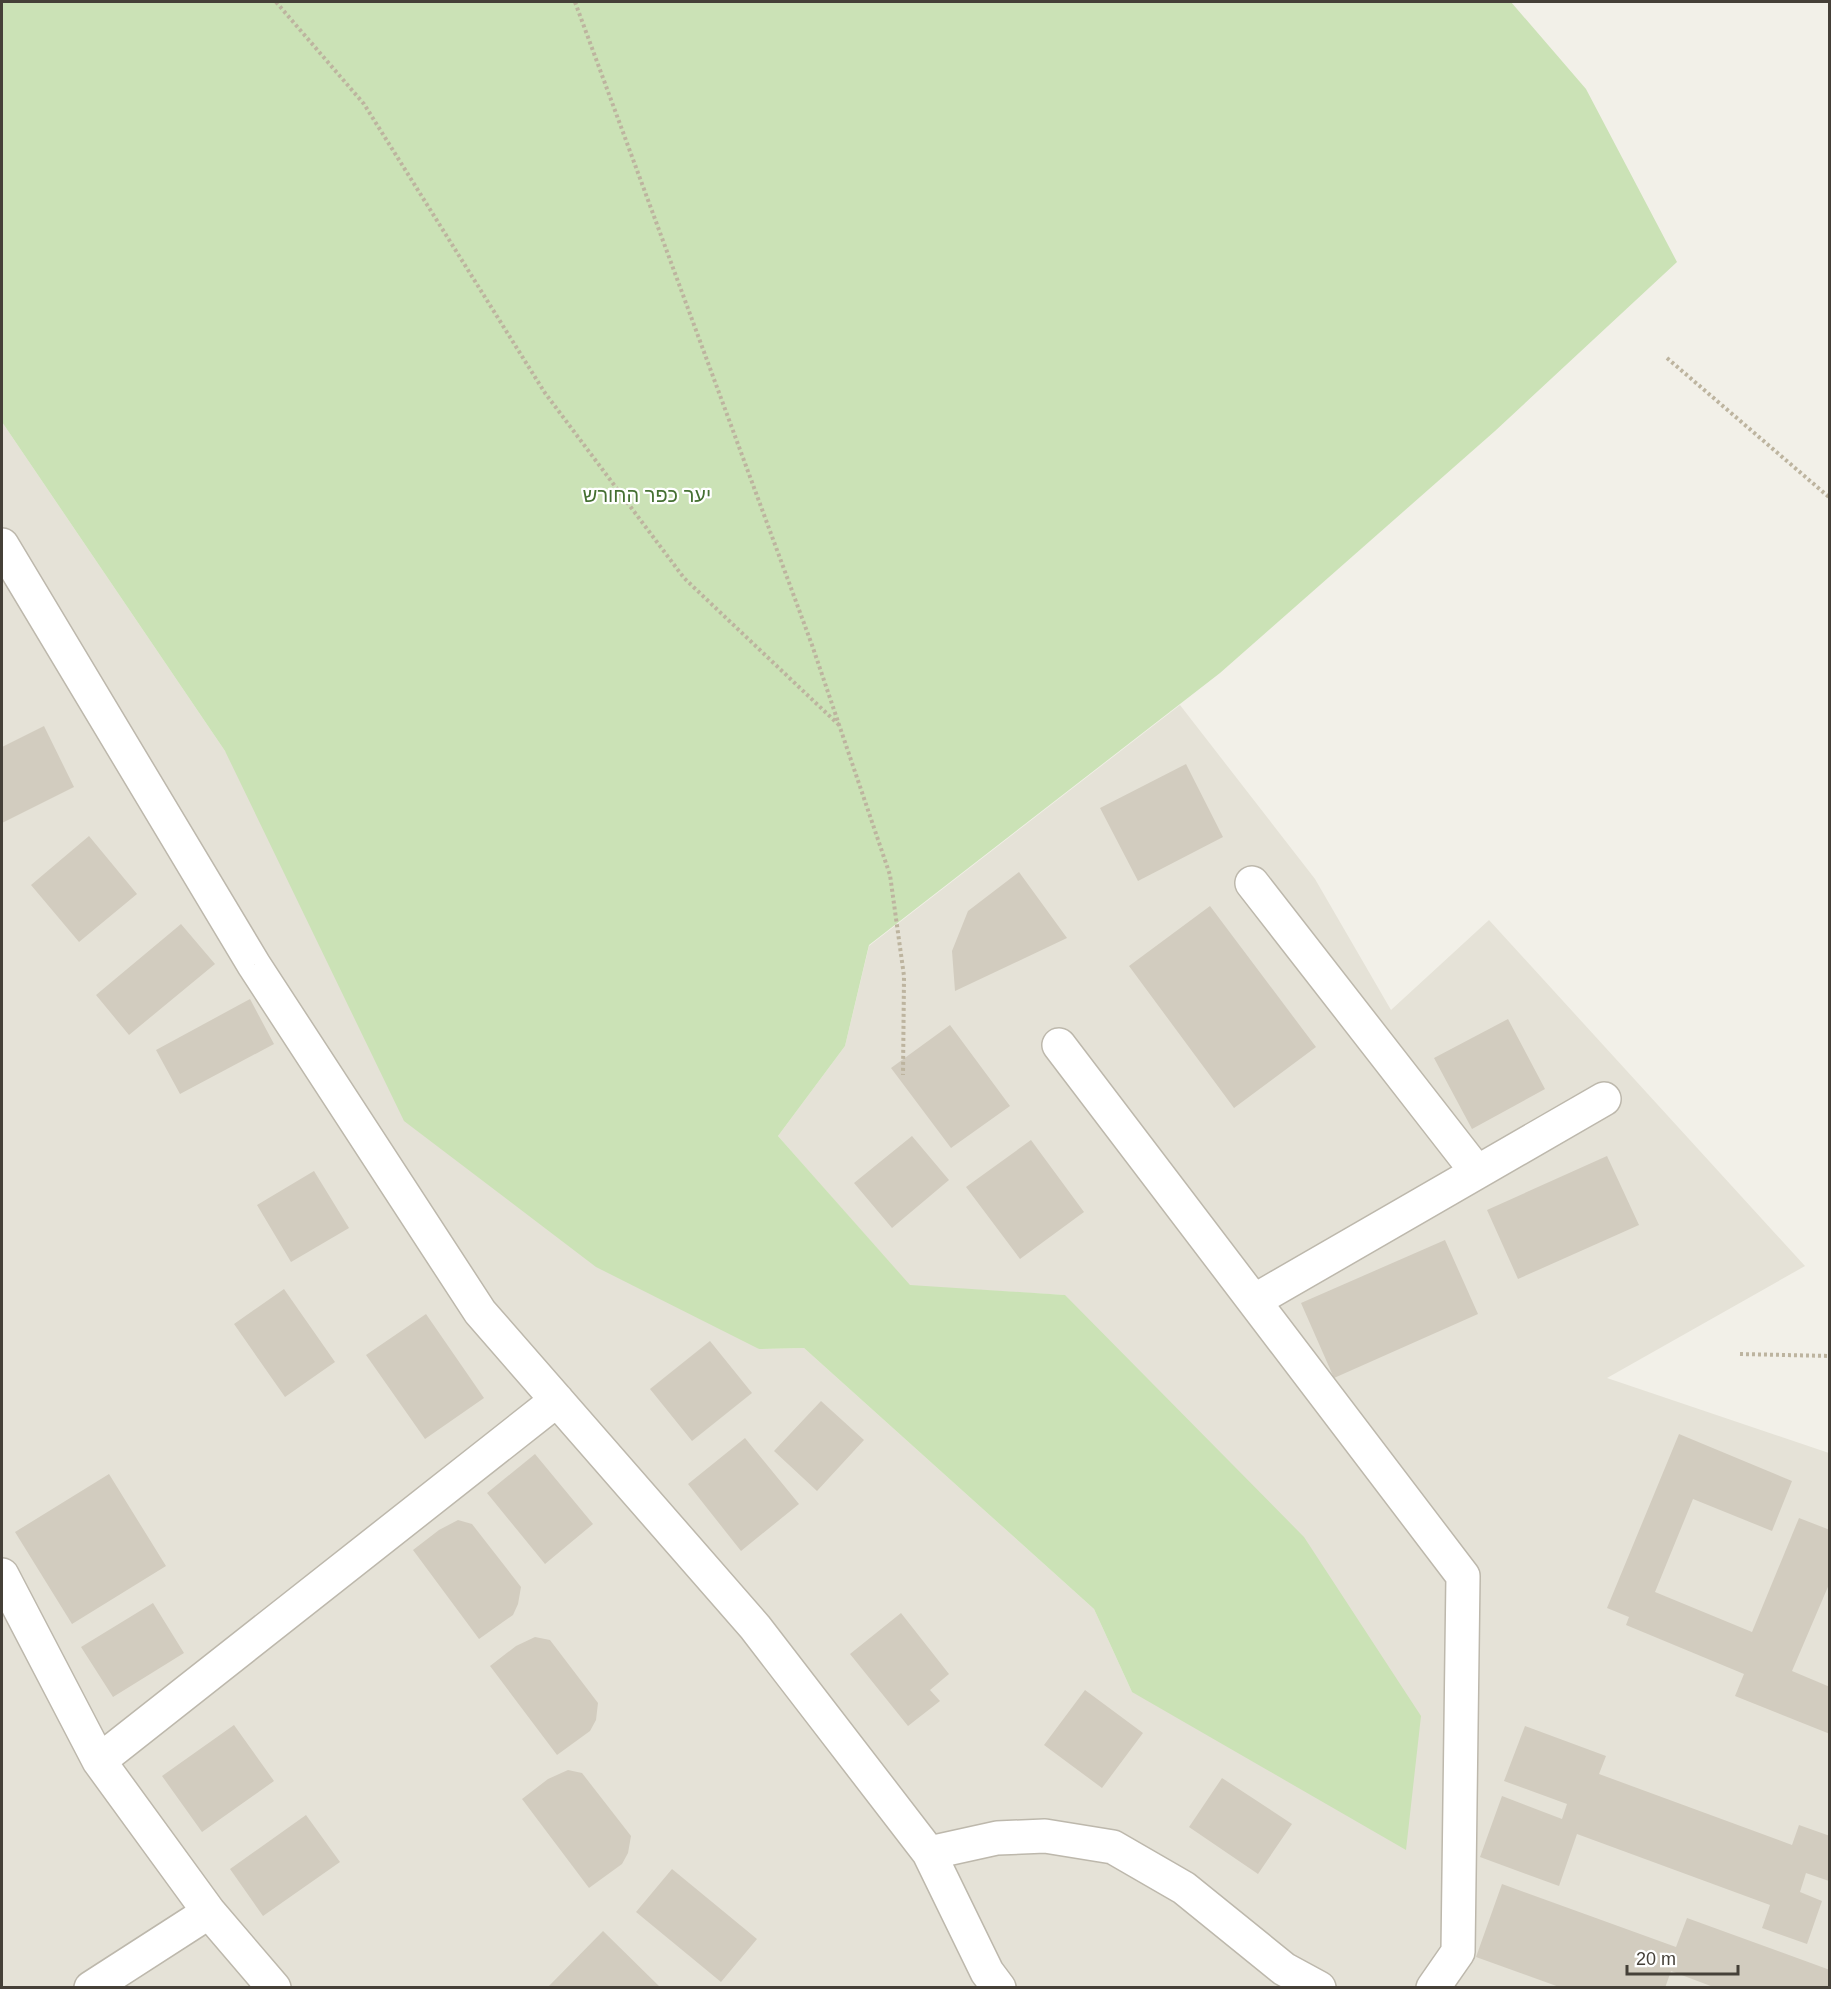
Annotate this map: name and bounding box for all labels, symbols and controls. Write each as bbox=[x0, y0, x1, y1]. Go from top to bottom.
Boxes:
park label: יער כפר החורש bbox=[583, 484, 711, 506]
scale bar bbox=[1627, 1938, 1738, 1976]
text: 20 m bbox=[1636, 1949, 1676, 1969]

